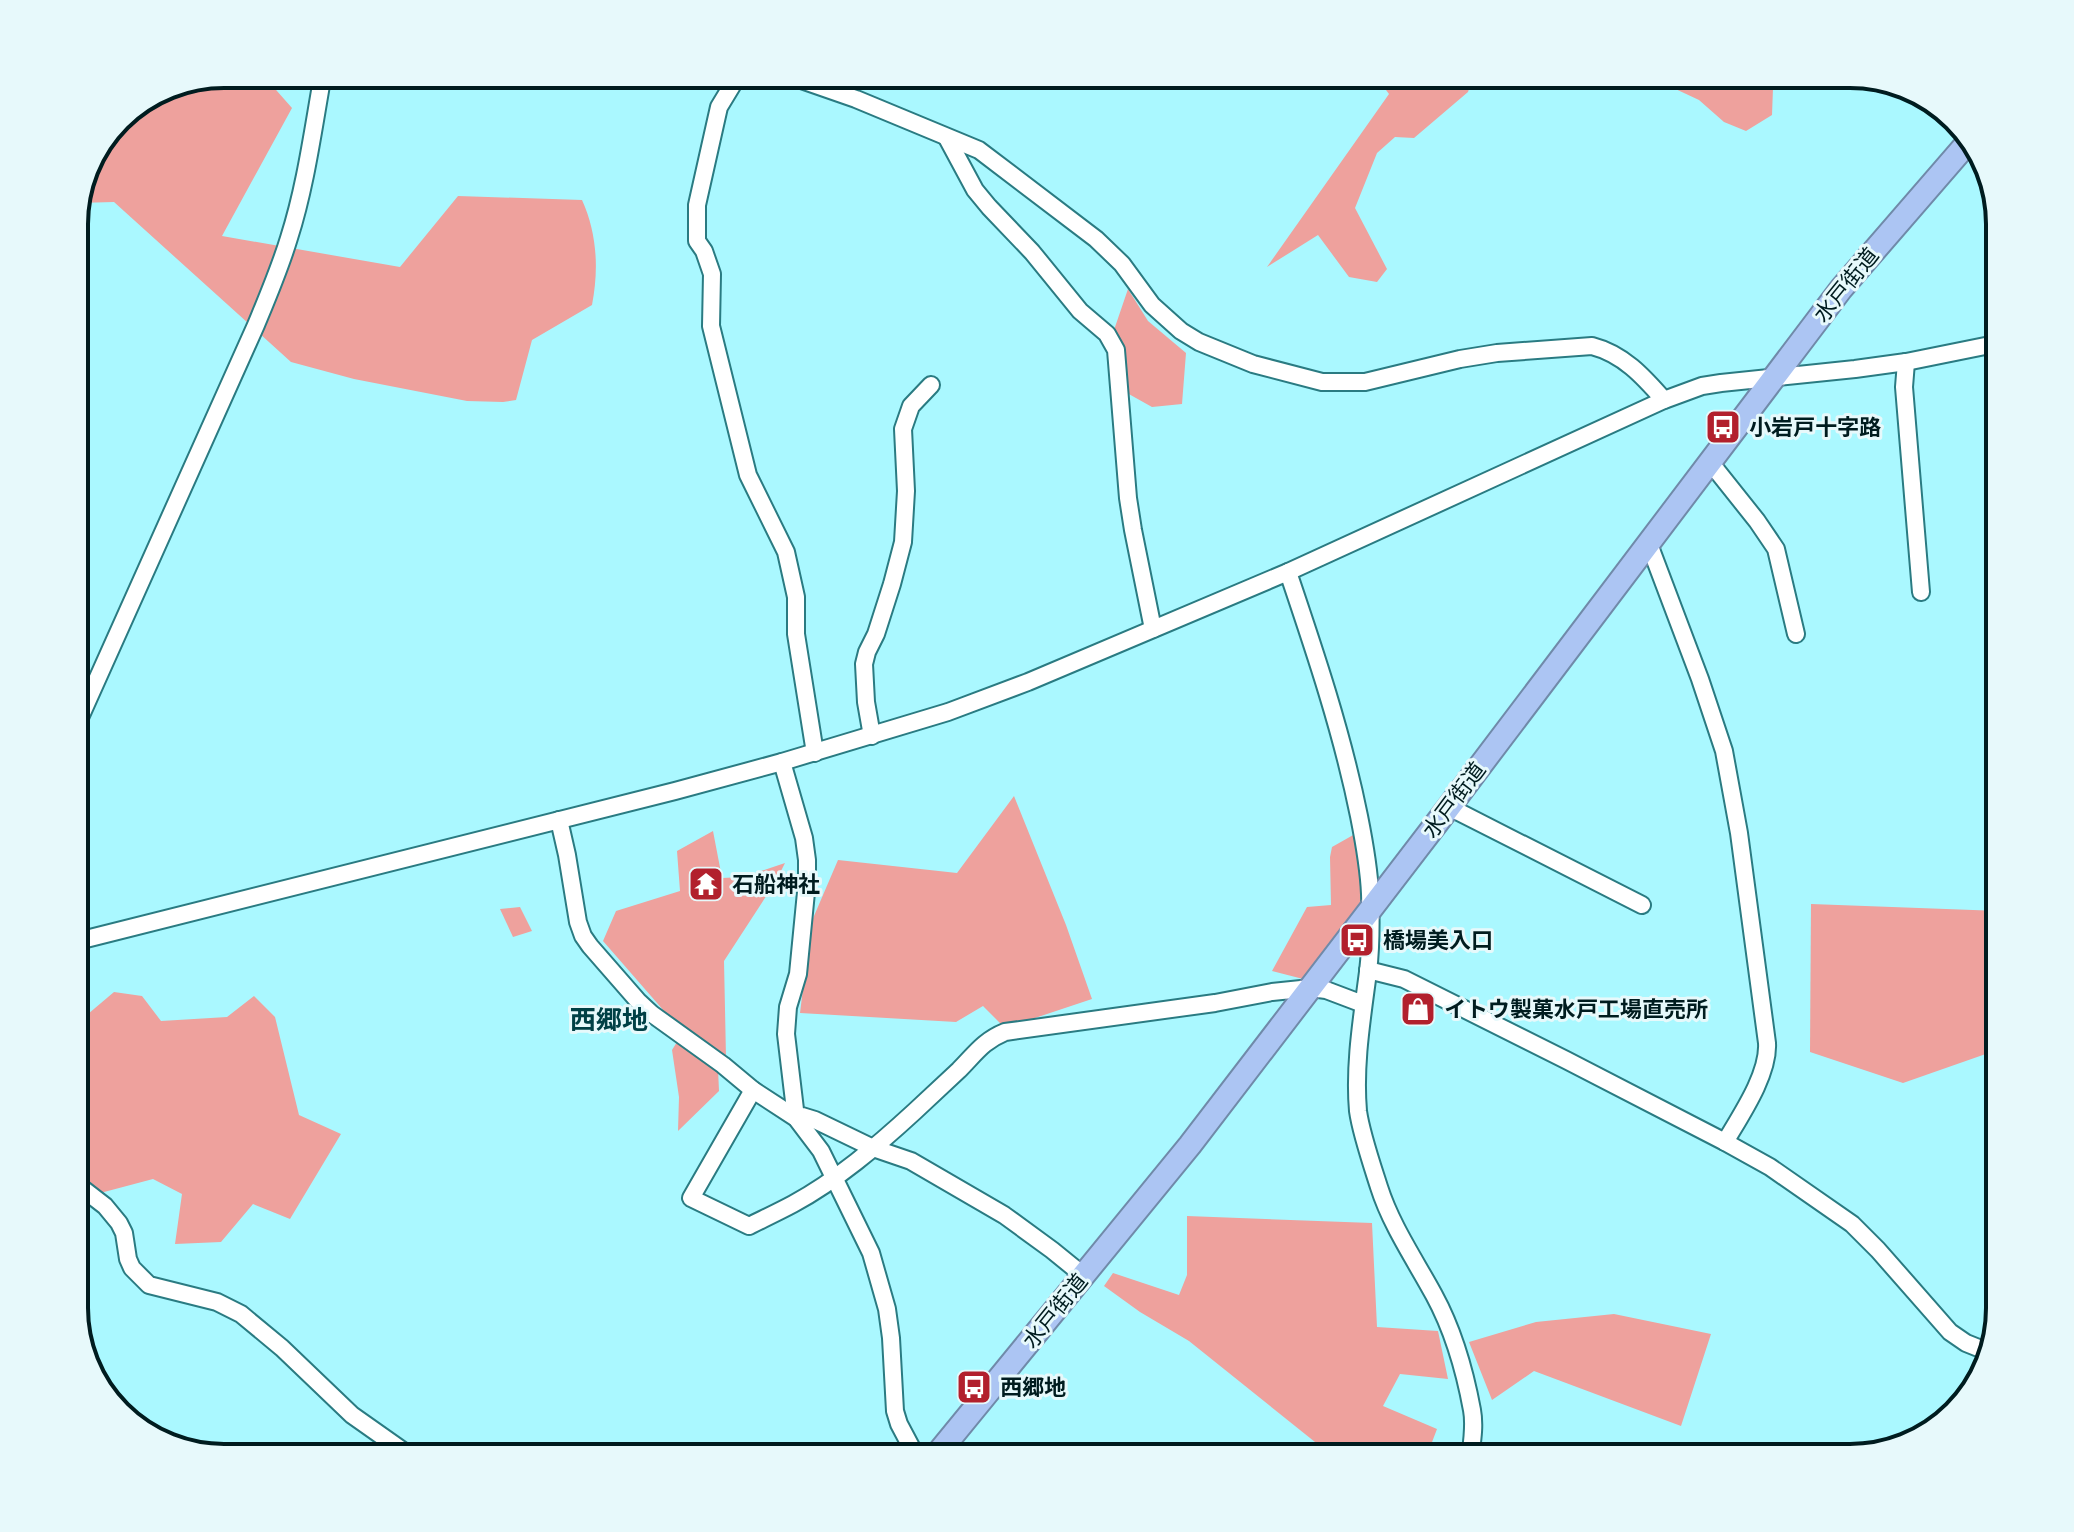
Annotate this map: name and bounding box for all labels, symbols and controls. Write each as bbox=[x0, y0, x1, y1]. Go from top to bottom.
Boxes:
street label: 水戸街道 bbox=[1808, 242, 1884, 328]
bus stop icon: 小岩戸十字路 bbox=[1704, 408, 1742, 446]
place label: 小岩戸十字路 bbox=[1749, 414, 1881, 441]
street label: 水戸街道 bbox=[1417, 757, 1491, 843]
temple icon: 石船神社 bbox=[687, 865, 725, 903]
place label: 石船神社 bbox=[732, 871, 820, 898]
bus stop icon: 橋場美入口 bbox=[1338, 921, 1376, 959]
place label: 橋場美入口 bbox=[1383, 927, 1493, 954]
shop icon: イトウ製菓水戸工場直売所 bbox=[1399, 990, 1437, 1028]
place label: イトウ製菓水戸工場直売所 bbox=[1444, 996, 1708, 1023]
district label: 西郷地 bbox=[570, 1005, 648, 1036]
street label: 水戸街道 bbox=[1017, 1268, 1093, 1354]
bus stop icon: 西郷地 bbox=[955, 1368, 993, 1406]
place label: 西郷地 bbox=[1000, 1374, 1066, 1401]

